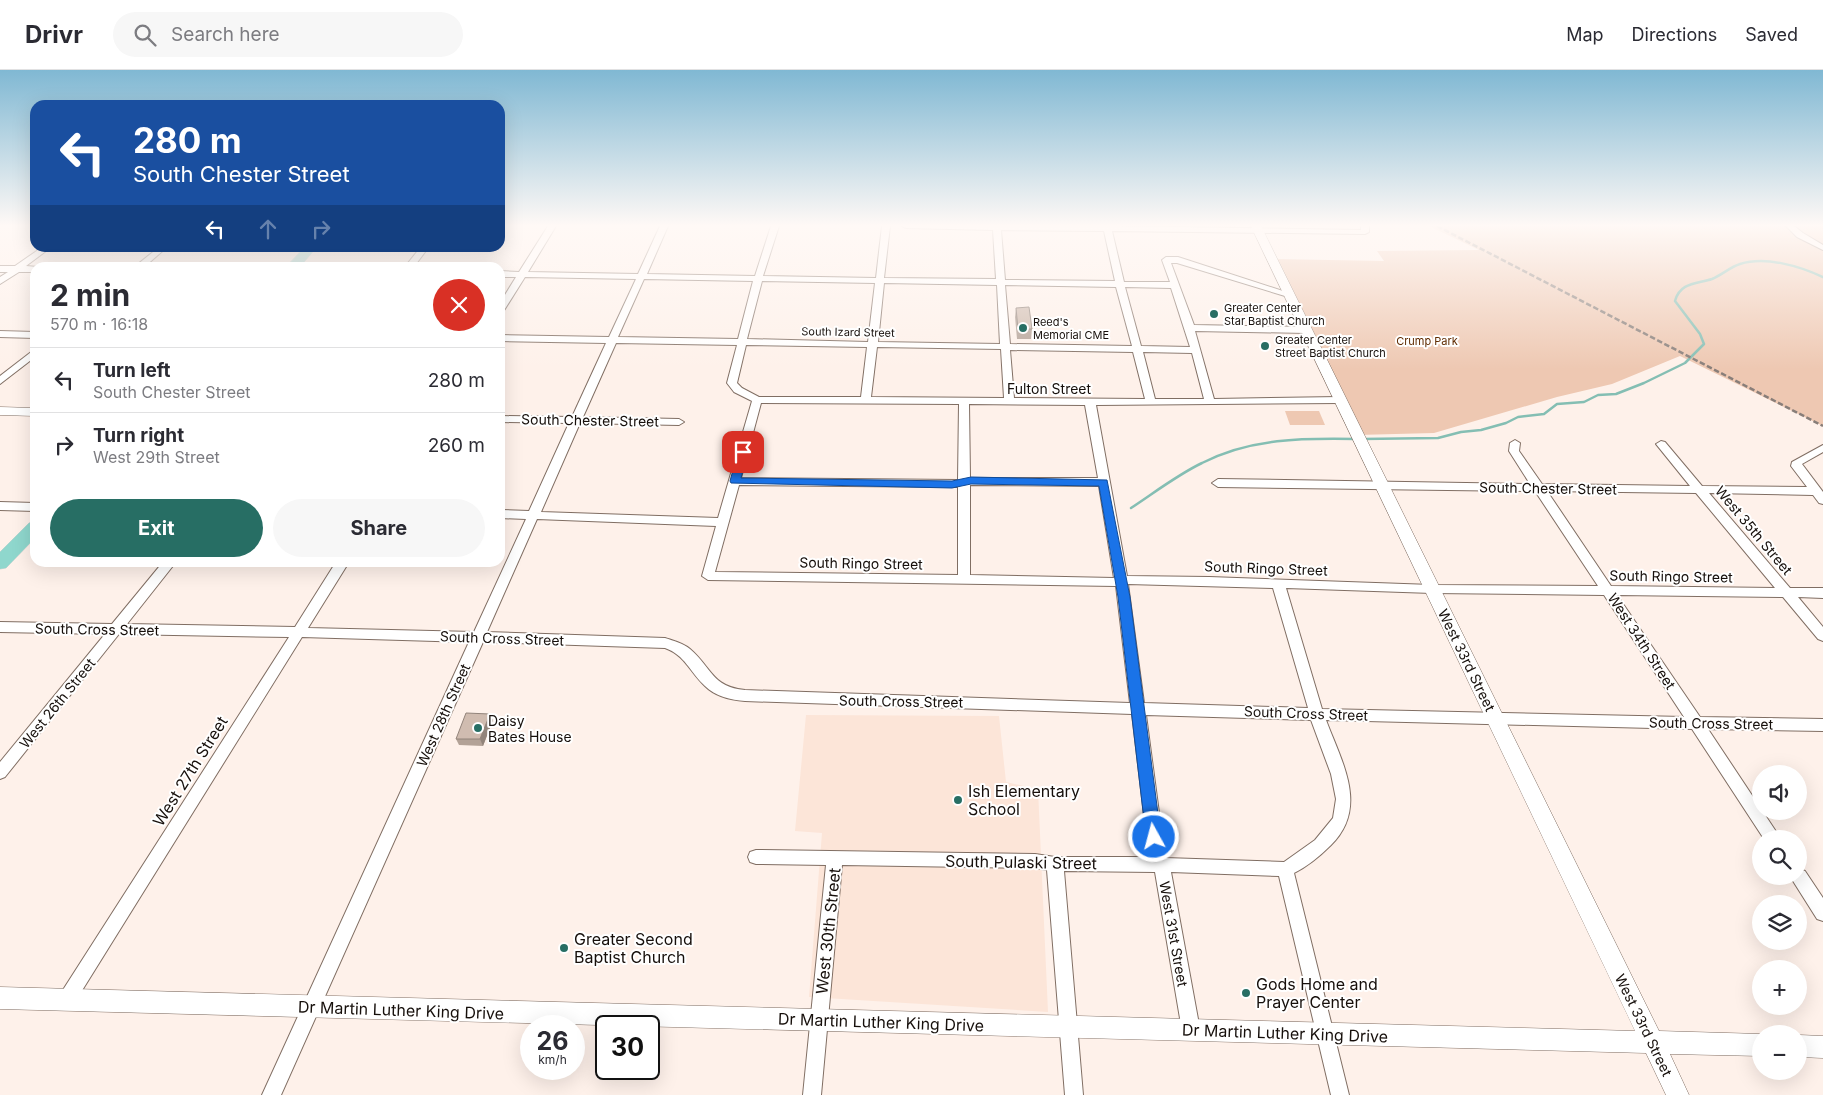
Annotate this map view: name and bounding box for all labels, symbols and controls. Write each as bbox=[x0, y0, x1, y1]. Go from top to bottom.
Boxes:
search box bbox=[113, 12, 463, 57]
text: Drivr bbox=[25, 20, 83, 49]
icon: search bbox=[131, 21, 159, 49]
text: Search here bbox=[171, 23, 280, 46]
text: Map bbox=[1566, 24, 1604, 45]
text: Directions bbox=[1632, 24, 1717, 45]
text: Saved bbox=[1745, 24, 1798, 45]
text: 280 m bbox=[133, 119, 242, 161]
icon: left bbox=[50, 120, 115, 185]
text: South Chester Street bbox=[133, 161, 350, 187]
icon: left bbox=[201, 215, 229, 243]
icon: ahead bbox=[254, 215, 282, 243]
icon: right bbox=[307, 215, 335, 243]
text: 2 min bbox=[50, 277, 130, 313]
button: close bbox=[433, 279, 485, 331]
place label: Greater Center Star Baptist Church bbox=[1224, 301, 1325, 328]
marker: Greater Center Star Baptist Church bbox=[1208, 308, 1220, 320]
text: 570 m · 16:18 bbox=[50, 314, 148, 334]
place label: Reed's Memorial CME bbox=[1033, 315, 1109, 342]
marker: Reed's Memorial CME bbox=[1017, 322, 1029, 334]
street label: South Izard Street bbox=[801, 324, 895, 340]
place label: Greater Center Street Baptist Church bbox=[1275, 333, 1386, 360]
park label: Crump Park bbox=[1396, 334, 1458, 348]
marker: Greater Center Street Baptist Church bbox=[1259, 340, 1271, 352]
text: Turn left bbox=[93, 359, 171, 382]
icon: left bbox=[50, 366, 78, 394]
text: 280 m bbox=[428, 369, 485, 392]
street label: Fulton Street bbox=[1007, 380, 1092, 397]
text: South Chester Street bbox=[93, 382, 251, 402]
street label: South Chester Street bbox=[521, 410, 659, 430]
text: Turn right bbox=[93, 424, 184, 447]
icon: right bbox=[50, 431, 78, 459]
pin bbox=[722, 431, 764, 473]
text: 260 m bbox=[428, 434, 485, 457]
icon: arrive bbox=[729, 438, 757, 466]
text: West 29th Street bbox=[93, 447, 220, 467]
street label: South Chester Street bbox=[1479, 478, 1617, 498]
street label: West 35th Street bbox=[1712, 482, 1796, 578]
button: Exit bbox=[50, 499, 263, 557]
button: Share bbox=[273, 499, 485, 557]
street label: South Ringo Street bbox=[799, 553, 923, 573]
street label: South Ringo Street bbox=[1204, 557, 1328, 579]
street label: South Ringo Street bbox=[1609, 566, 1733, 586]
street label: West 34th Street bbox=[1605, 590, 1680, 693]
street label: West 33rd Street bbox=[1435, 606, 1499, 714]
street label: South Cross Street bbox=[35, 619, 160, 639]
street label: South Cross Street bbox=[440, 627, 565, 649]
street label: West 26th Street bbox=[16, 654, 99, 751]
street label: West 28th Street bbox=[413, 661, 473, 769]
street label: South Cross Street bbox=[839, 691, 964, 711]
street label: South Cross Street bbox=[1244, 702, 1369, 724]
street label: West 27th Street bbox=[148, 712, 232, 830]
place label: Daisy Bates House bbox=[488, 712, 572, 745]
street label: South Cross Street bbox=[1649, 713, 1774, 733]
marker: Daisy Bates House bbox=[472, 722, 484, 734]
map controls bbox=[1752, 765, 1807, 1080]
button: sound bbox=[1752, 765, 1807, 820]
place label: Ish Elementary School bbox=[968, 781, 1080, 819]
marker: Ish Elementary School bbox=[952, 794, 964, 806]
position arrow bbox=[1127, 810, 1179, 862]
button: search bbox=[1752, 830, 1807, 885]
street label: South Pulaski Street bbox=[945, 851, 1097, 873]
street label: West 30th Street bbox=[811, 867, 845, 995]
street label: West 31st Street bbox=[1156, 880, 1192, 989]
button: layers bbox=[1752, 895, 1807, 950]
place label: Greater Second Baptist Church bbox=[574, 929, 693, 967]
marker: Greater Second Baptist Church bbox=[558, 942, 570, 954]
button: + bbox=[1752, 960, 1807, 1015]
street label: West 33rd Street bbox=[1612, 971, 1676, 1079]
place label: Gods Home and Prayer Center bbox=[1256, 974, 1378, 1012]
marker: Gods Home and Prayer Center bbox=[1240, 987, 1252, 999]
street label: Dr Martin Luther King Drive bbox=[298, 996, 504, 1024]
street label: Dr Martin Luther King Drive bbox=[778, 1008, 984, 1036]
speed limit sign: 30 bbox=[595, 1015, 660, 1080]
street label: Dr Martin Luther King Drive bbox=[1182, 1019, 1388, 1047]
button: − bbox=[1752, 1025, 1807, 1080]
text: 26 bbox=[537, 1026, 568, 1056]
text: km/h bbox=[538, 1052, 567, 1067]

